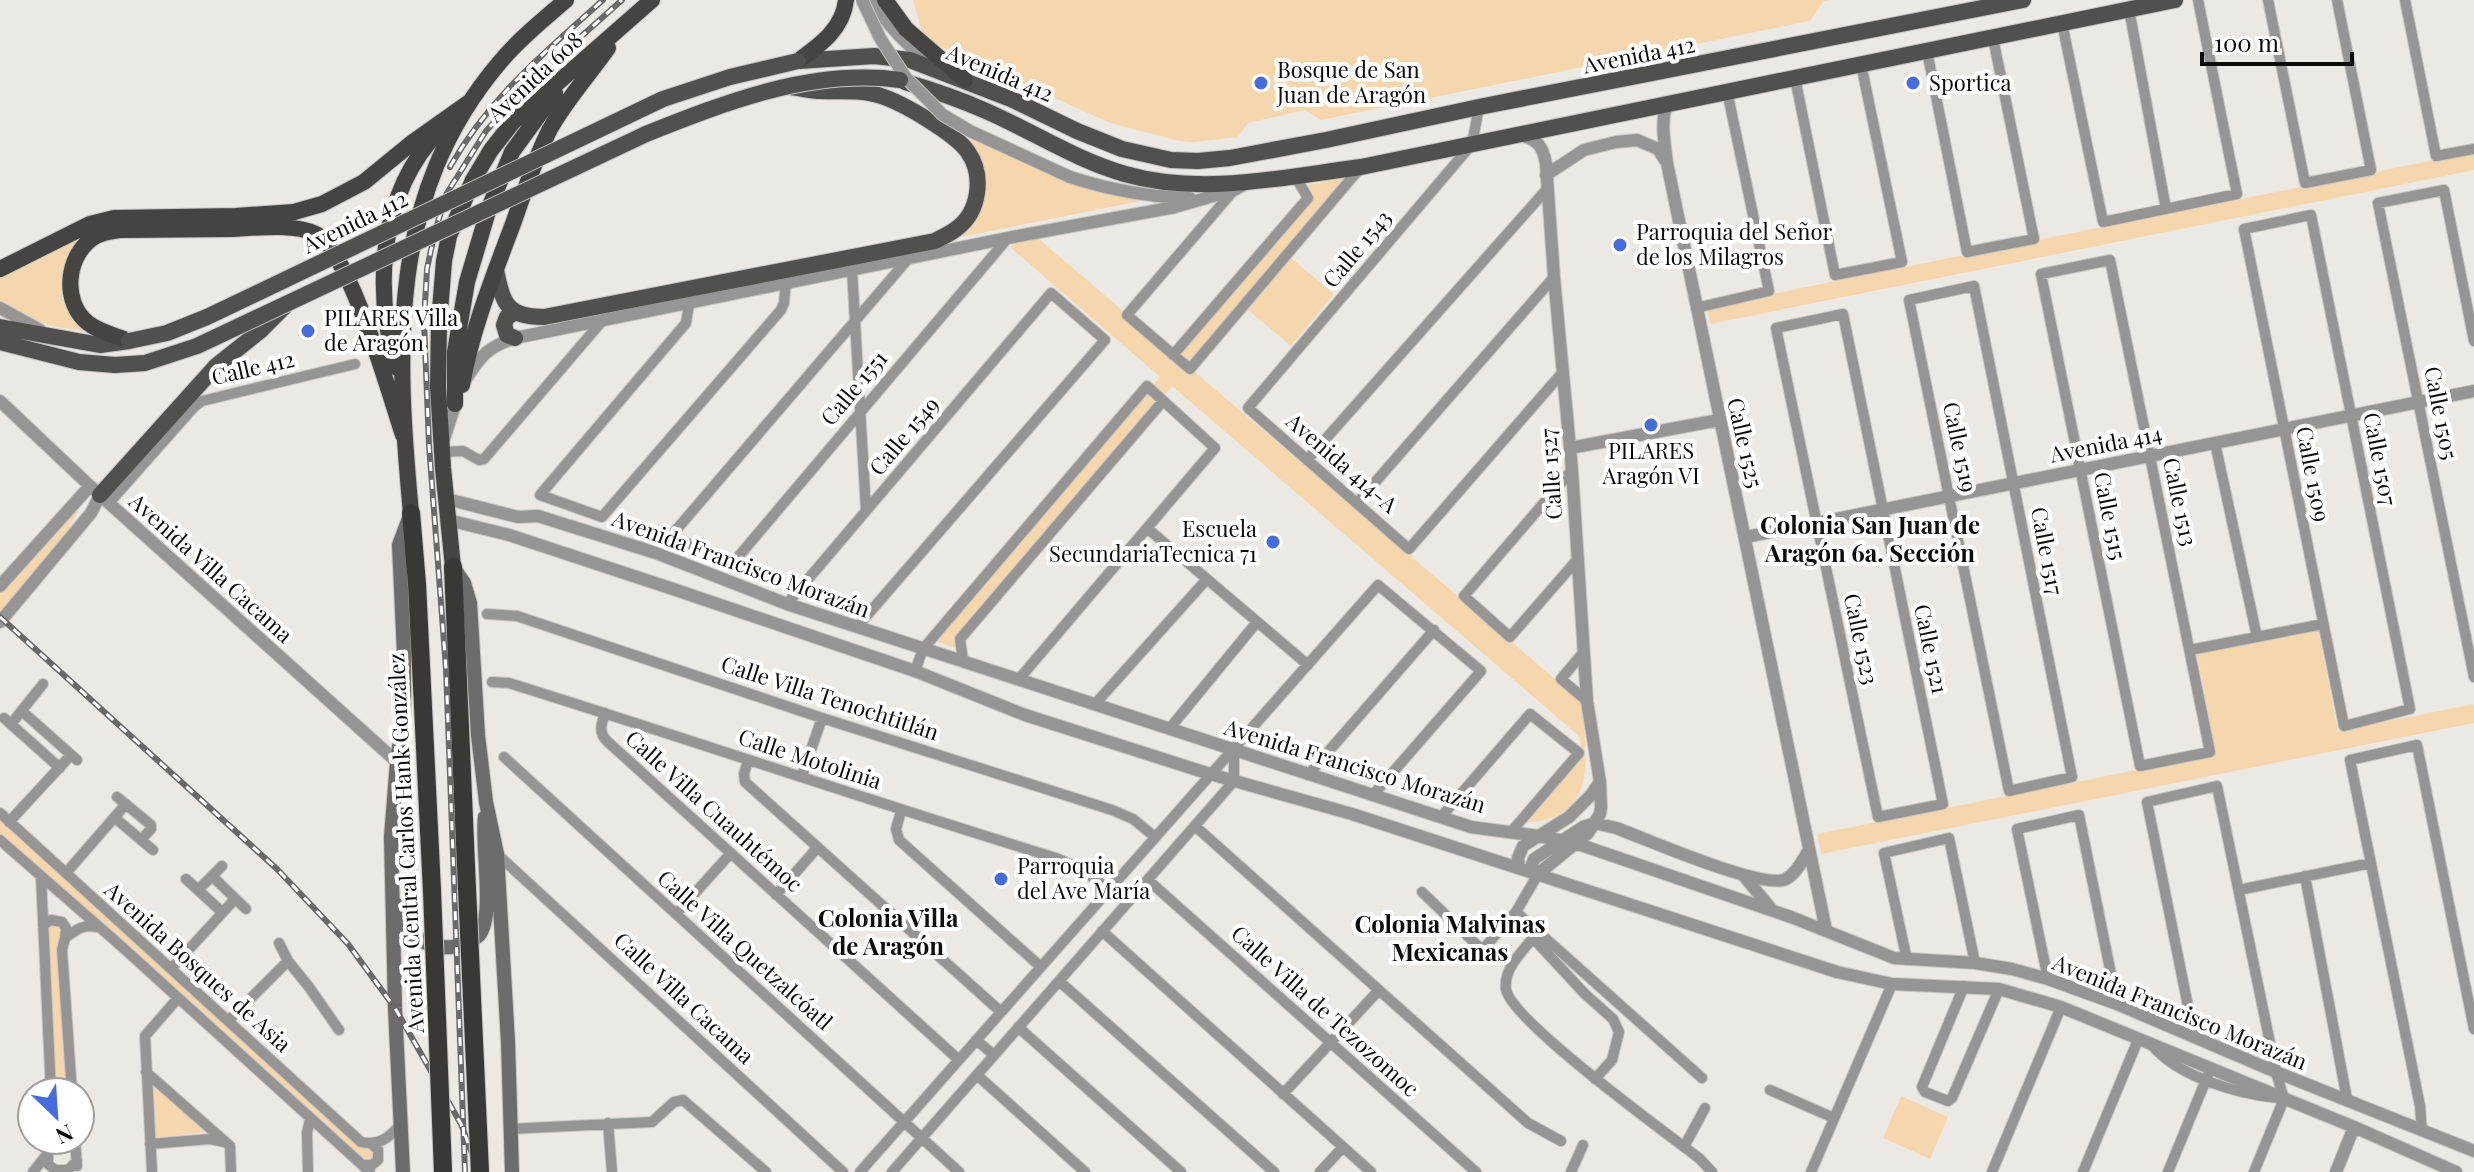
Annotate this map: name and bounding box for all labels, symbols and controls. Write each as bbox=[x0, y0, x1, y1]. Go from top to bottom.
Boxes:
scale bar bbox=[2202, 16, 2352, 66]
street label: Avenida 608 bbox=[479, 24, 588, 129]
text: 100 m bbox=[2214, 26, 2279, 58]
street label: Avenida 412 bbox=[1579, 28, 1697, 80]
street label: Avenida 412 bbox=[942, 36, 1058, 108]
place label: Bosque de San Juan de Aragón bbox=[1276, 54, 1426, 109]
place label: Sportica bbox=[1929, 67, 2011, 97]
marker: Bosque de San Juan de Aragón bbox=[1252, 74, 1270, 92]
marker: Sportica bbox=[1904, 74, 1922, 92]
street label: Avenida 412 bbox=[296, 183, 412, 260]
street label: Calle 1543 bbox=[1315, 203, 1397, 293]
place label: Parroquia del Señor de los Milagros bbox=[1636, 216, 1833, 271]
marker: Parroquia del Señor de los Milagros bbox=[1611, 236, 1629, 254]
place label: PILARES Villa de Aragón bbox=[324, 302, 458, 357]
marker: PILARES Villa de Aragón bbox=[299, 322, 317, 340]
street label: Calle 412 bbox=[208, 343, 297, 391]
street label: Calle 1551 bbox=[813, 343, 893, 431]
street label: Calle 1505 bbox=[2418, 364, 2466, 462]
street label: Calle 1549 bbox=[861, 390, 945, 481]
street label: Calle 1525 bbox=[1721, 395, 1771, 491]
street label: Calle 1519 bbox=[1937, 399, 1985, 495]
street label: Avenida 414-A bbox=[1280, 405, 1405, 519]
street label: Calle 1507 bbox=[2357, 410, 2405, 508]
marker: PILARES Aragón VI bbox=[1642, 416, 1660, 434]
street label: Avenida 414 bbox=[2046, 417, 2164, 469]
street label: Calle 1509 bbox=[2290, 424, 2338, 524]
street label: Calle 1527 bbox=[1532, 427, 1568, 521]
place label: PILARES Aragón VI bbox=[1601, 435, 1700, 490]
street label: Calle 1513 bbox=[2157, 455, 2205, 549]
street label: Calle 1515 bbox=[2088, 469, 2134, 562]
street label: Avenida Villa Cacama bbox=[123, 485, 300, 649]
street label: Avenida Francisco Morazán bbox=[608, 502, 874, 624]
street label: Calle 1517 bbox=[2025, 504, 2071, 597]
district label: Colonia San Juan de Aragón 6a. Sección bbox=[1760, 508, 1980, 568]
place label: Escuela SecundariaTecnica 71 bbox=[1049, 513, 1257, 568]
marker: Escuela SecundariaTecnica 71 bbox=[1264, 533, 1282, 551]
street label: Calle 1523 bbox=[1838, 590, 1886, 687]
street label: Calle 1521 bbox=[1908, 601, 1956, 696]
street label: Calle Villa Tenochtitlán bbox=[718, 648, 943, 746]
street label: Avenida Central Carlos Hank González bbox=[380, 652, 430, 1035]
street label: Avenida Francisco Morazán bbox=[1220, 711, 1490, 819]
street label: Calle Motolinia bbox=[735, 721, 886, 795]
street label: Calle Villa Cuauhtémoc bbox=[620, 723, 810, 898]
place label: Parroquia del Ave María bbox=[1017, 850, 1150, 905]
street label: Calle Villa Quetzalcóatl bbox=[652, 862, 840, 1036]
marker: Parroquia del Ave María bbox=[992, 870, 1010, 888]
street label: Avenida Bosques de Asia bbox=[98, 874, 298, 1058]
district label: Colonia Villa de Aragón bbox=[818, 901, 959, 961]
district label: Colonia Malvinas Mexicanas bbox=[1354, 907, 1546, 967]
street label: Calle Villa de Tezozomoc bbox=[1225, 918, 1426, 1103]
street label: Calle Villa Cacama bbox=[608, 925, 761, 1070]
street label: Avenida Francisco Morazán bbox=[2048, 946, 2312, 1076]
north arrow bbox=[16, 1076, 96, 1156]
text: N bbox=[51, 1118, 78, 1152]

